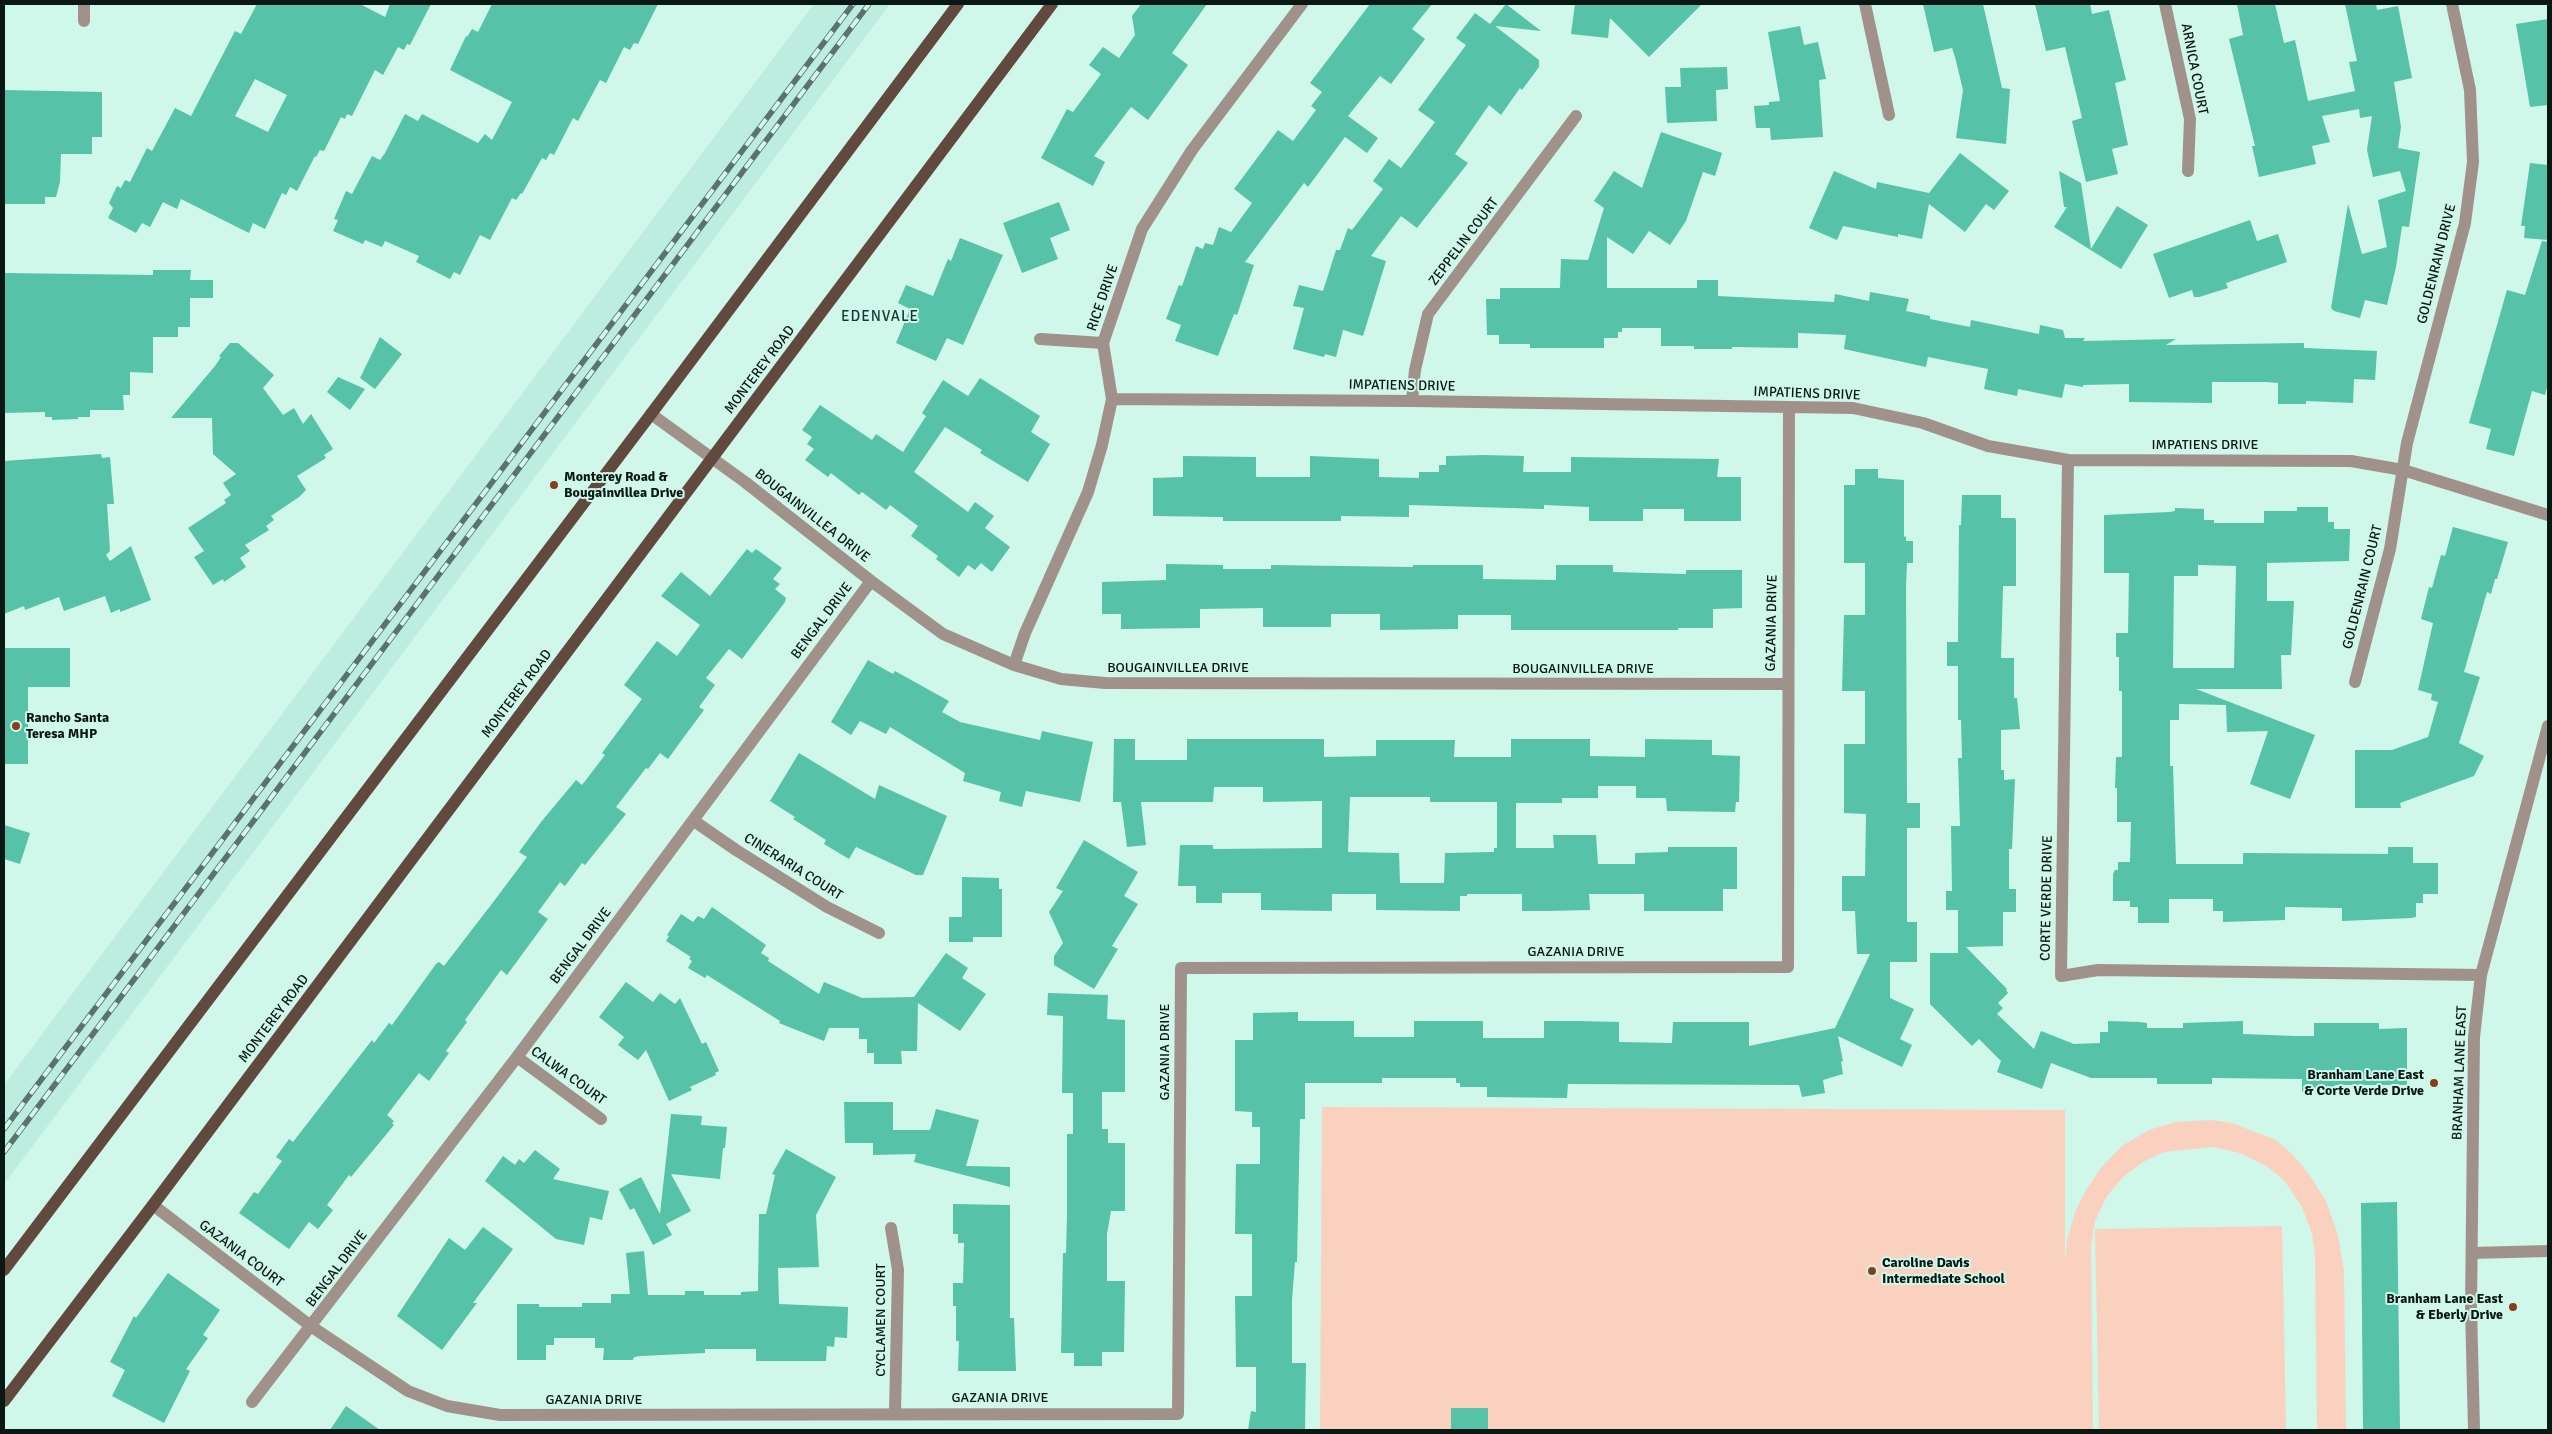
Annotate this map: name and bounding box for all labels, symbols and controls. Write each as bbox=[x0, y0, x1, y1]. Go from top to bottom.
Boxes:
street label: ARNICA COURT bbox=[2177, 22, 2211, 116]
street label: ZEPPELIN COURT bbox=[1426, 195, 1502, 289]
street label: GOLDENRAIN DRIVE bbox=[2414, 202, 2460, 326]
street label: RICE DRIVE bbox=[1084, 262, 1122, 334]
district label: EDENVALE bbox=[840, 308, 920, 326]
street label: MONTEREY ROAD bbox=[721, 323, 799, 417]
street label: IMPATIENS DRIVE bbox=[1348, 377, 1456, 395]
street label: IMPATIENS DRIVE bbox=[1753, 384, 1861, 404]
street label: IMPATIENS DRIVE bbox=[2151, 437, 2259, 453]
street label: BOUGAINVILLEA DRIVE bbox=[751, 466, 873, 566]
place label: Monterey Road & Bougainvillea Drive bbox=[564, 469, 683, 502]
marker: Monterey Road & Bougainvillea Drive bbox=[548, 479, 560, 491]
street label: GOLDENRAIN COURT bbox=[2339, 523, 2387, 651]
street label: GAZANIA DRIVE bbox=[1763, 574, 1781, 672]
street label: BENGAL DRIVE bbox=[788, 579, 856, 663]
street label: MONTEREY ROAD bbox=[478, 647, 556, 741]
street label: BOUGAINVILLEA DRIVE bbox=[1107, 660, 1249, 676]
street label: BOUGAINVILLEA DRIVE bbox=[1512, 661, 1654, 677]
place label: Rancho Santa Teresa MHP bbox=[26, 710, 109, 742]
marker: Rancho Santa Teresa MHP bbox=[10, 720, 22, 732]
street label: CINERARIA COURT bbox=[741, 830, 845, 904]
street label: CORTE VERDE DRIVE bbox=[2038, 835, 2056, 961]
street label: BENGAL DRIVE bbox=[547, 904, 615, 988]
street label: GAZANIA DRIVE bbox=[1528, 944, 1624, 960]
street label: MONTEREY ROAD bbox=[235, 972, 313, 1066]
street label: GAZANIA DRIVE bbox=[1157, 1004, 1173, 1100]
street label: BRANHAM LANE EAST bbox=[2449, 1006, 2471, 1140]
street label: CALWA COURT bbox=[527, 1043, 609, 1109]
place label: Branham Lane East & Corte Verde Drive bbox=[2304, 1067, 2424, 1100]
marker: Branham Lane East & Corte Verde Drive bbox=[2428, 1077, 2440, 1089]
street label: GAZANIA COURT bbox=[195, 1217, 287, 1291]
street label: BENGAL DRIVE bbox=[303, 1227, 371, 1311]
place label: Caroline Davis Intermediate School bbox=[1882, 1255, 2005, 1288]
street label: CYCLAMEN COURT bbox=[873, 1263, 889, 1377]
marker: Caroline Davis Intermediate School bbox=[1866, 1265, 1878, 1277]
place label: Branham Lane East & Eberly Drive bbox=[2386, 1291, 2503, 1324]
marker: Branham Lane East & Eberly Drive bbox=[2507, 1301, 2519, 1313]
street label: GAZANIA DRIVE bbox=[952, 1390, 1048, 1406]
street label: GAZANIA DRIVE bbox=[546, 1392, 642, 1408]

